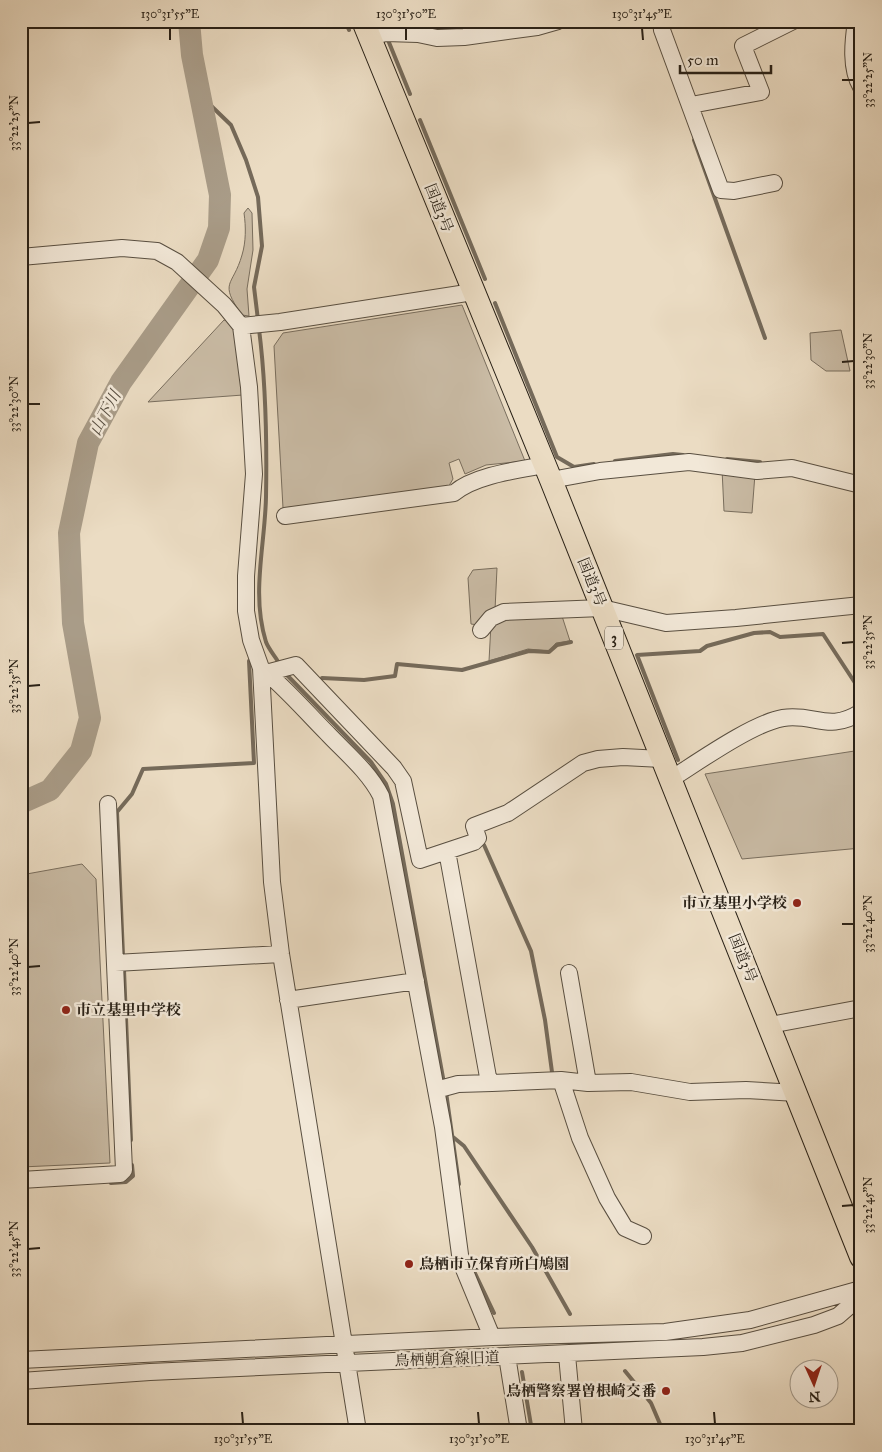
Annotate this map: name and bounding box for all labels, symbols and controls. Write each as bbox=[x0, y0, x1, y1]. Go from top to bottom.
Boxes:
text: 130°31'55"E bbox=[141, 7, 200, 21]
text: 130°31'50"E bbox=[376, 7, 436, 21]
text: 130°31'45"E bbox=[612, 7, 672, 21]
scale bar bbox=[680, 42, 771, 74]
text: 50 m bbox=[687, 51, 719, 69]
text: 33°22'25"N bbox=[861, 52, 875, 108]
text: 33°22'25"N bbox=[7, 95, 21, 151]
street label: 国道3号 bbox=[421, 181, 457, 235]
text: 33°22'30"N bbox=[861, 333, 875, 389]
text: 33°22'30"N bbox=[7, 376, 21, 432]
water label: 山下川 bbox=[85, 386, 126, 439]
street label: 国道3号 bbox=[574, 555, 610, 609]
text: 33°22'35"N bbox=[861, 615, 875, 669]
road number: 3 bbox=[605, 626, 623, 650]
text: 33°22'35"N bbox=[7, 659, 21, 713]
place label: 市立基里小学校 bbox=[682, 894, 787, 912]
text: 33°22'40"N bbox=[861, 895, 875, 953]
marker: 市立基里小学校 bbox=[791, 897, 803, 909]
street label: 国道3号 bbox=[725, 931, 761, 985]
text: 33°22'40"N bbox=[7, 938, 21, 996]
place label: 市立基里中学校 bbox=[76, 1001, 181, 1019]
marker: 市立基里中学校 bbox=[60, 1004, 72, 1016]
text: 33°22'45"N bbox=[861, 1177, 875, 1233]
text: 33°22'45"N bbox=[7, 1221, 21, 1277]
place label: 鳥栖市立保育所白鳩園 bbox=[419, 1255, 569, 1273]
marker: 鳥栖市立保育所白鳩園 bbox=[403, 1258, 415, 1270]
street label: 鳥栖朝倉線旧道 bbox=[394, 1348, 500, 1370]
north arrow bbox=[790, 1360, 840, 1410]
place label: 鳥栖警察署曽根崎交番 bbox=[506, 1382, 657, 1400]
marker: 鳥栖警察署曽根崎交番 bbox=[660, 1385, 672, 1397]
text: N bbox=[808, 1388, 821, 1405]
text: 130°31'55"E bbox=[214, 1432, 273, 1446]
text: 130°31'50"E bbox=[449, 1432, 509, 1446]
text: 130°31'45"E bbox=[685, 1432, 745, 1446]

